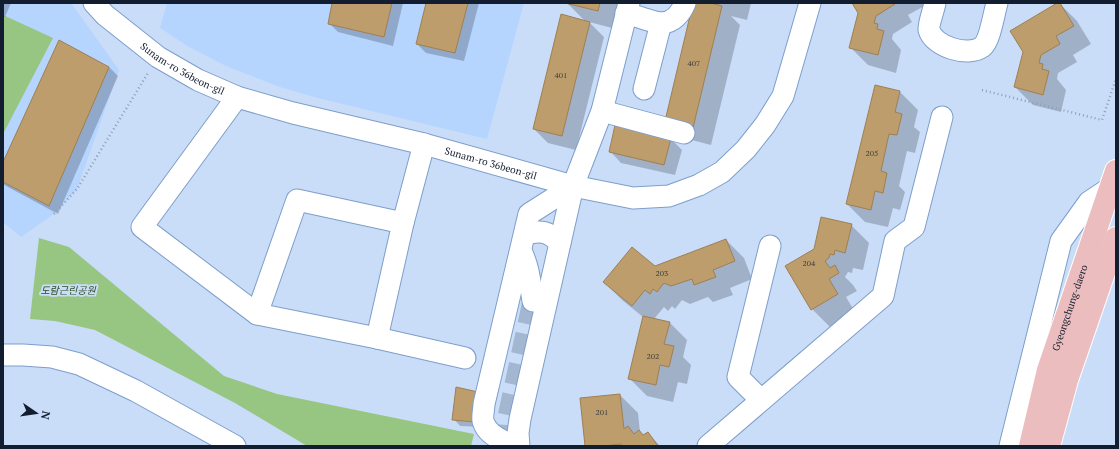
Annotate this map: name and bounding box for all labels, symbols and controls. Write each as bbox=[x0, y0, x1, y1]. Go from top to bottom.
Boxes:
street label: Sunam-ro 36beon-gil bbox=[138, 39, 227, 97]
house number: 407 bbox=[688, 58, 700, 68]
house number: 401 bbox=[555, 70, 567, 80]
street label: Sunam-ro 36beon-gil bbox=[443, 144, 538, 182]
house number: 205 bbox=[866, 148, 878, 158]
house number: 204 bbox=[803, 258, 816, 268]
street label: Gyeongchung-daero bbox=[1049, 262, 1090, 352]
house number: 203 bbox=[656, 268, 668, 278]
park label: 도람근린공원 bbox=[40, 284, 96, 297]
house number: 202 bbox=[647, 351, 659, 361]
north arrow bbox=[16, 393, 56, 433]
house number: 201 bbox=[596, 407, 608, 417]
text: N bbox=[38, 410, 54, 422]

